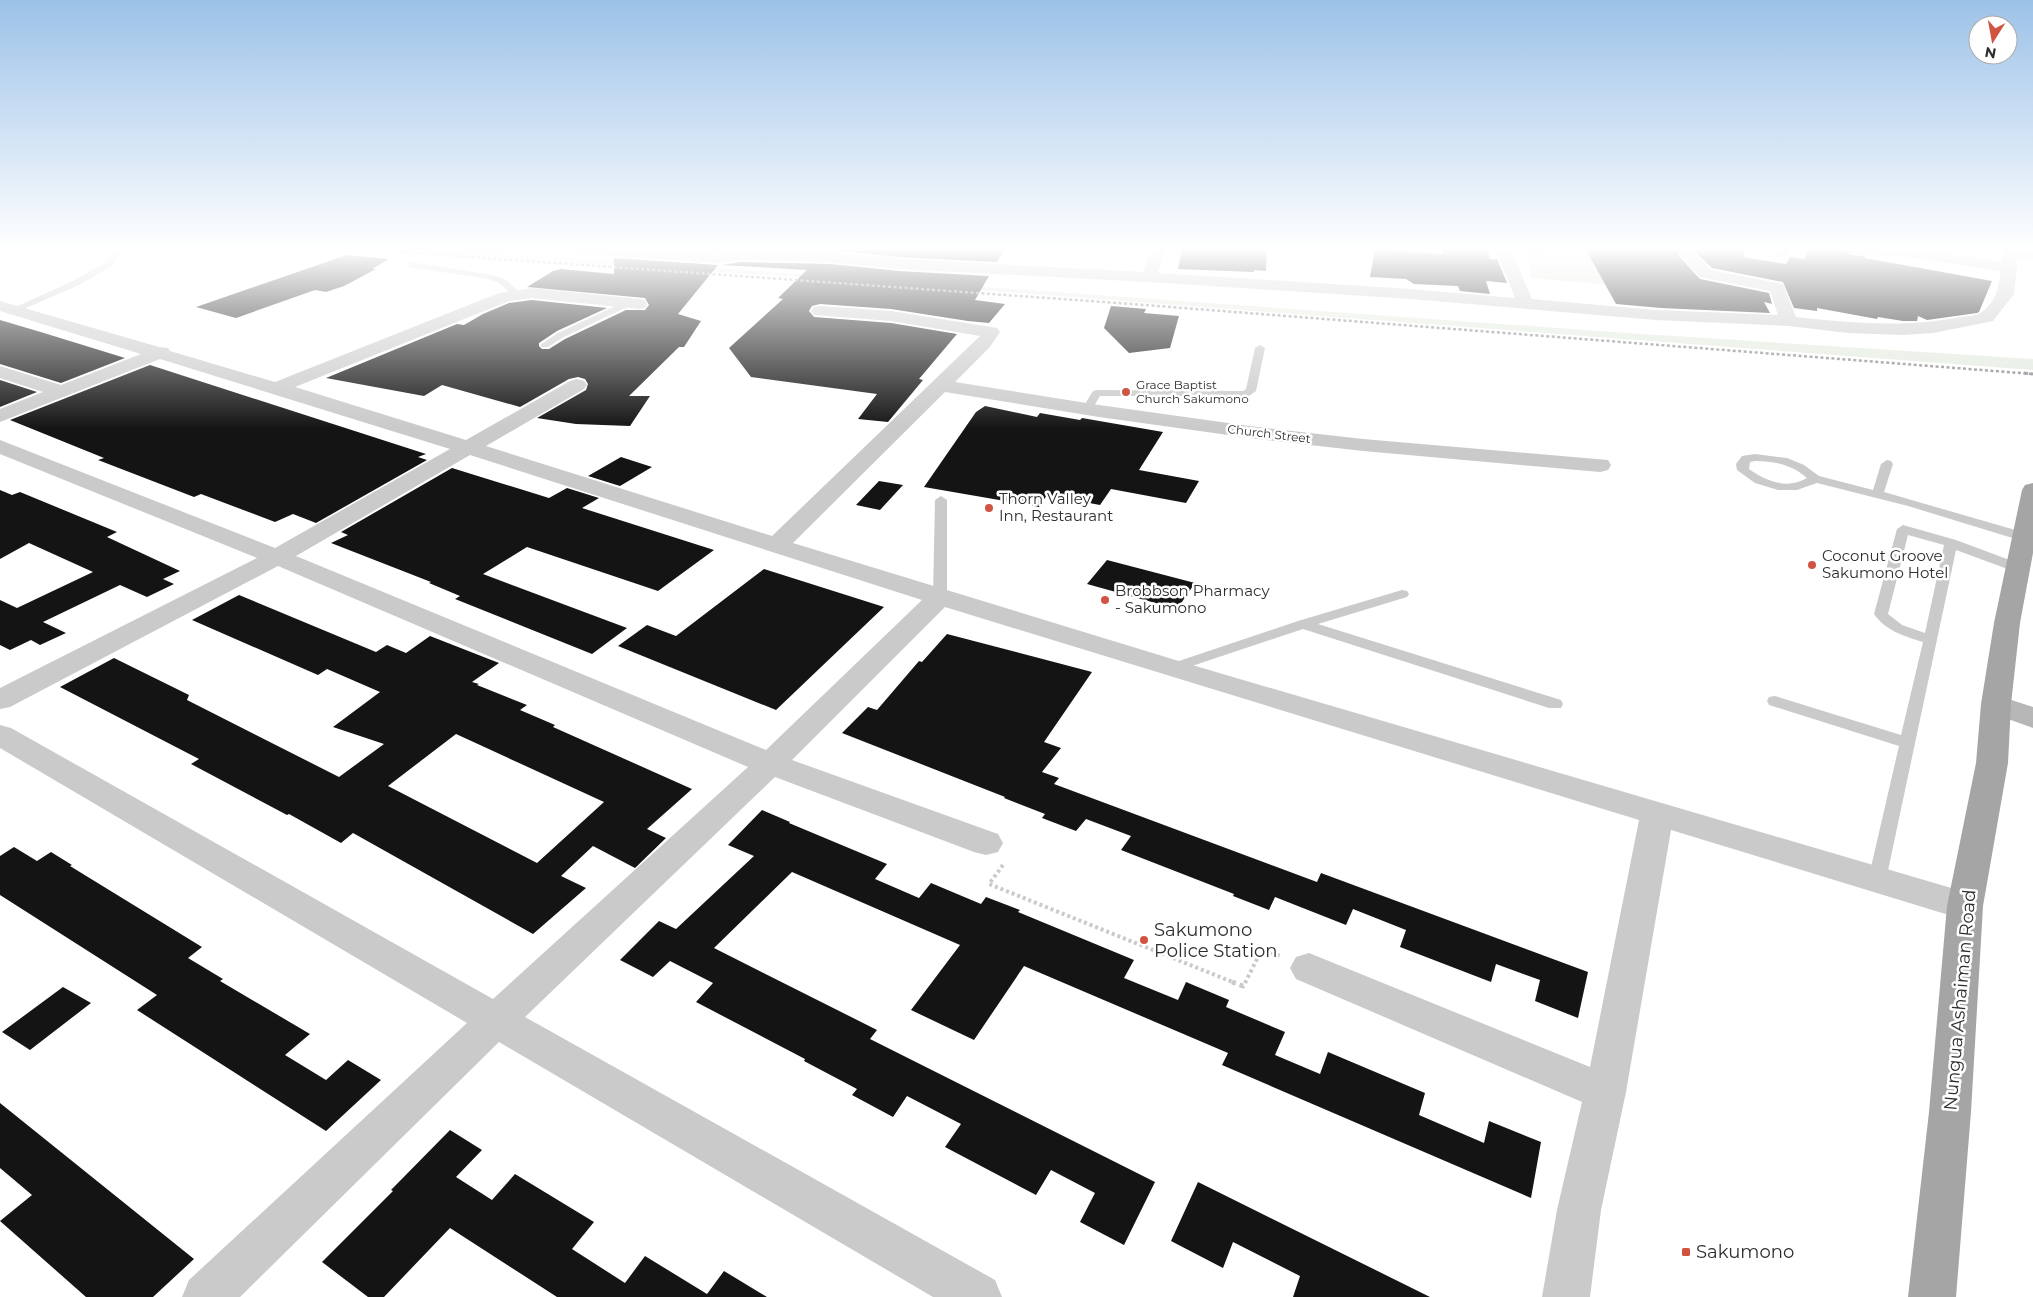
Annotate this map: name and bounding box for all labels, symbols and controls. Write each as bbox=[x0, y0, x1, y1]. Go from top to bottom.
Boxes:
north arrow bbox=[1968, 15, 2018, 65]
text: N bbox=[1983, 43, 1998, 63]
place label: Grace Baptist Church Sakumono bbox=[1136, 377, 1249, 406]
marker: Grace Baptist Church Sakumono bbox=[1120, 386, 1132, 398]
street label: Church Street bbox=[1227, 421, 1312, 446]
place label: Thorn Valley Inn, Restaurant bbox=[999, 489, 1113, 525]
marker: Thorn Valley Inn, Restaurant bbox=[983, 502, 995, 514]
place label: Coconut Groove Sakumono Hotel bbox=[1822, 546, 1948, 582]
marker: Coconut Groove Sakumono Hotel bbox=[1806, 559, 1818, 571]
place label: Brobbson Pharmacy - Sakumono bbox=[1115, 581, 1270, 617]
marker: Brobbson Pharmacy - Sakumono bbox=[1099, 594, 1111, 606]
street label: Nungua Ashaiman Road bbox=[1939, 889, 1981, 1111]
place label: Sakumono Police Station bbox=[1154, 919, 1277, 962]
marker: Sakumono Police Station bbox=[1138, 934, 1150, 946]
place label: Sakumono bbox=[1696, 1241, 1794, 1263]
marker: Sakumono bbox=[1680, 1246, 1692, 1258]

